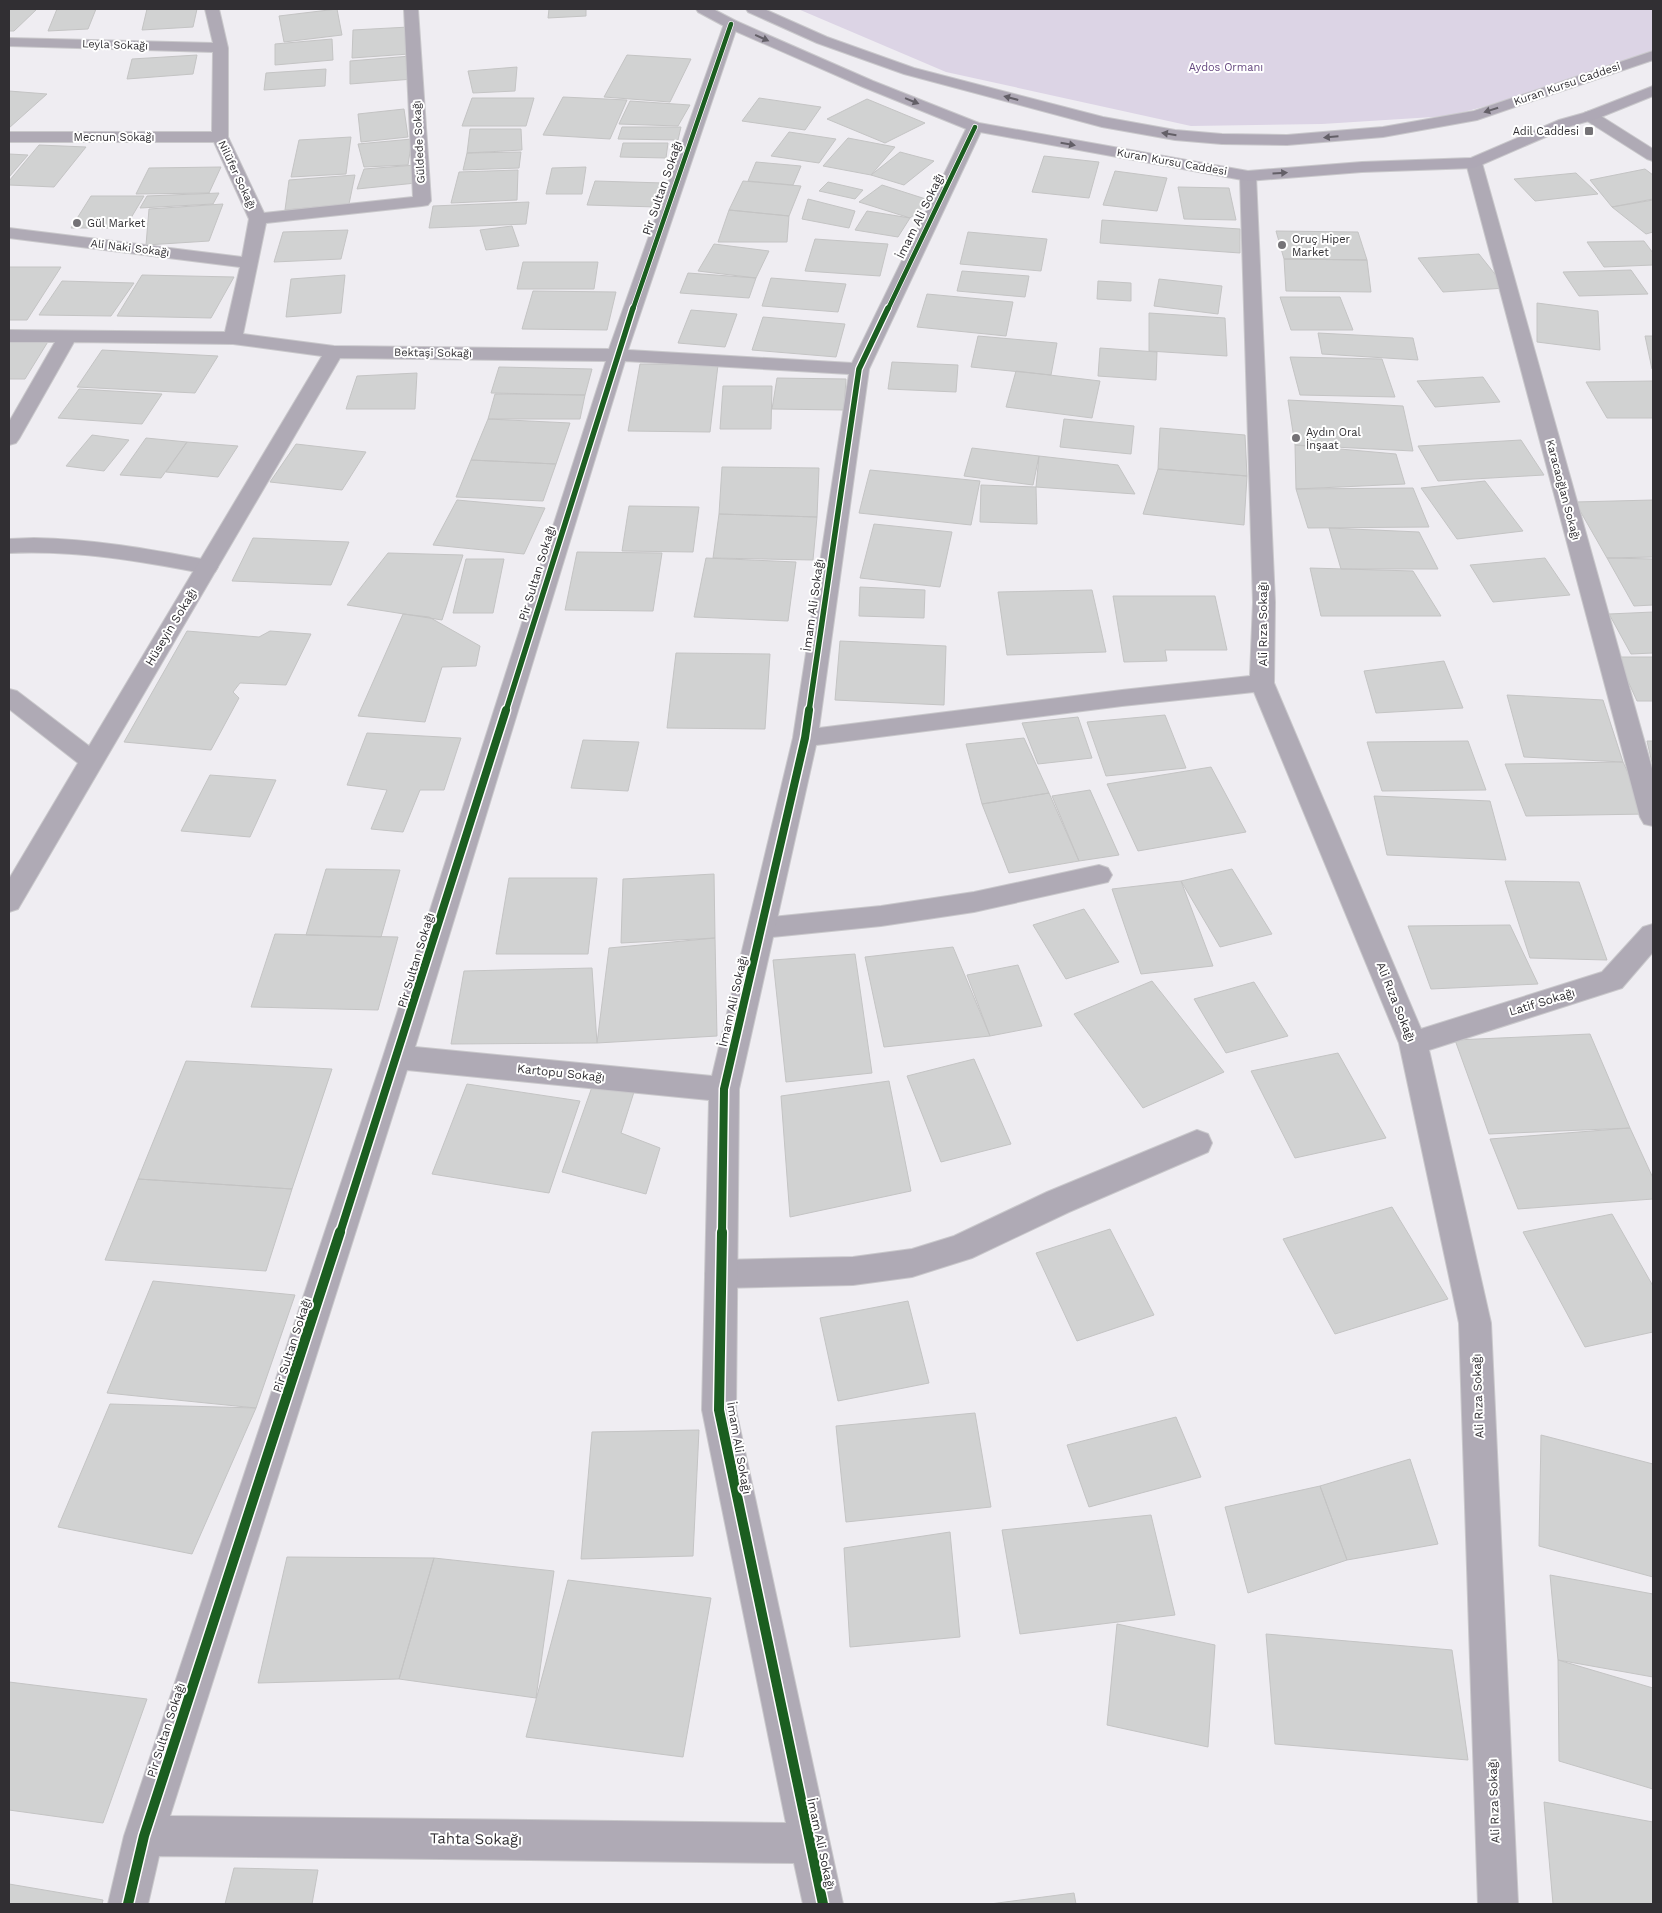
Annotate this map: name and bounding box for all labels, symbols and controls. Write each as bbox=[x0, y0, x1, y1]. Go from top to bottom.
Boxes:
one-way arrow bbox=[755, 34, 769, 42]
street label: Leyla Sokağı bbox=[82, 37, 148, 53]
street label: Kuran Kursu Caddesi bbox=[1512, 60, 1622, 108]
park label: Aydos Ormanı bbox=[1189, 61, 1263, 74]
one-way arrow bbox=[1004, 93, 1019, 101]
one-way arrow bbox=[905, 98, 919, 106]
street label: Güldede Sokağı bbox=[410, 100, 428, 184]
one-way arrow bbox=[1484, 107, 1499, 114]
place label: Adil Caddesi bbox=[1513, 125, 1579, 138]
marker: Adil Caddesi bbox=[1583, 125, 1595, 137]
one-way arrow bbox=[1161, 130, 1177, 138]
street label: Mecnun Sokağı bbox=[74, 131, 154, 144]
one-way arrow bbox=[1323, 133, 1339, 141]
street label: Nilüfer Sokağı bbox=[215, 139, 259, 211]
street label: Pir Sultan Sokağı bbox=[639, 139, 685, 237]
one-way arrow bbox=[1060, 140, 1076, 148]
street label: Kuran Kursu Caddesi bbox=[1116, 146, 1228, 178]
one-way arrow bbox=[1272, 169, 1288, 177]
street label: İmam Ali Sokağı bbox=[893, 171, 947, 261]
marker: Gül Market bbox=[71, 217, 83, 229]
place label: Gül Market bbox=[87, 217, 146, 230]
place label: Oruç Hiper Market bbox=[1292, 233, 1351, 259]
street label: Ali Naki Sokağı bbox=[90, 237, 170, 259]
marker: Oruç Hiper Market bbox=[1276, 239, 1288, 251]
street label: Bektaşi Sokağı bbox=[394, 346, 472, 360]
place label: Aydın Oral İnşaat bbox=[1306, 426, 1362, 452]
marker: Aydın Oral İnşaat bbox=[1290, 432, 1302, 444]
street label: Karacaoğlan Sokağı bbox=[1543, 438, 1583, 542]
street label: Pir Sultan Sokağı bbox=[516, 524, 558, 622]
street label: İmam Ali Sokağı bbox=[800, 558, 826, 652]
street label: Ali Rıza Sokağı bbox=[1256, 582, 1270, 666]
street label: Hüseyin Sokağı bbox=[142, 586, 200, 668]
street label: Pir Sultan Sokağı bbox=[395, 911, 437, 1009]
street label: İmam Ali Sokağı bbox=[716, 954, 750, 1048]
street label: Ali Rıza Sokağı bbox=[1374, 960, 1418, 1044]
street label: Latif Sokağı bbox=[1507, 985, 1577, 1019]
street label: Kartopu Sokağı bbox=[516, 1061, 606, 1085]
street label: Pir Sultan Sokağı bbox=[270, 1296, 314, 1394]
street label: Ali Rıza Sokağı bbox=[1470, 1353, 1486, 1439]
street label: İmam Ali Sokağı bbox=[724, 1401, 754, 1495]
street label: Pir Sultan Sokağı bbox=[144, 1681, 188, 1779]
street label: Ali Rıza Sokağı bbox=[1486, 1758, 1502, 1844]
street label: İmam Ali Sokağı bbox=[804, 1797, 838, 1891]
street label: Tahta Sokağı bbox=[430, 1829, 522, 1849]

